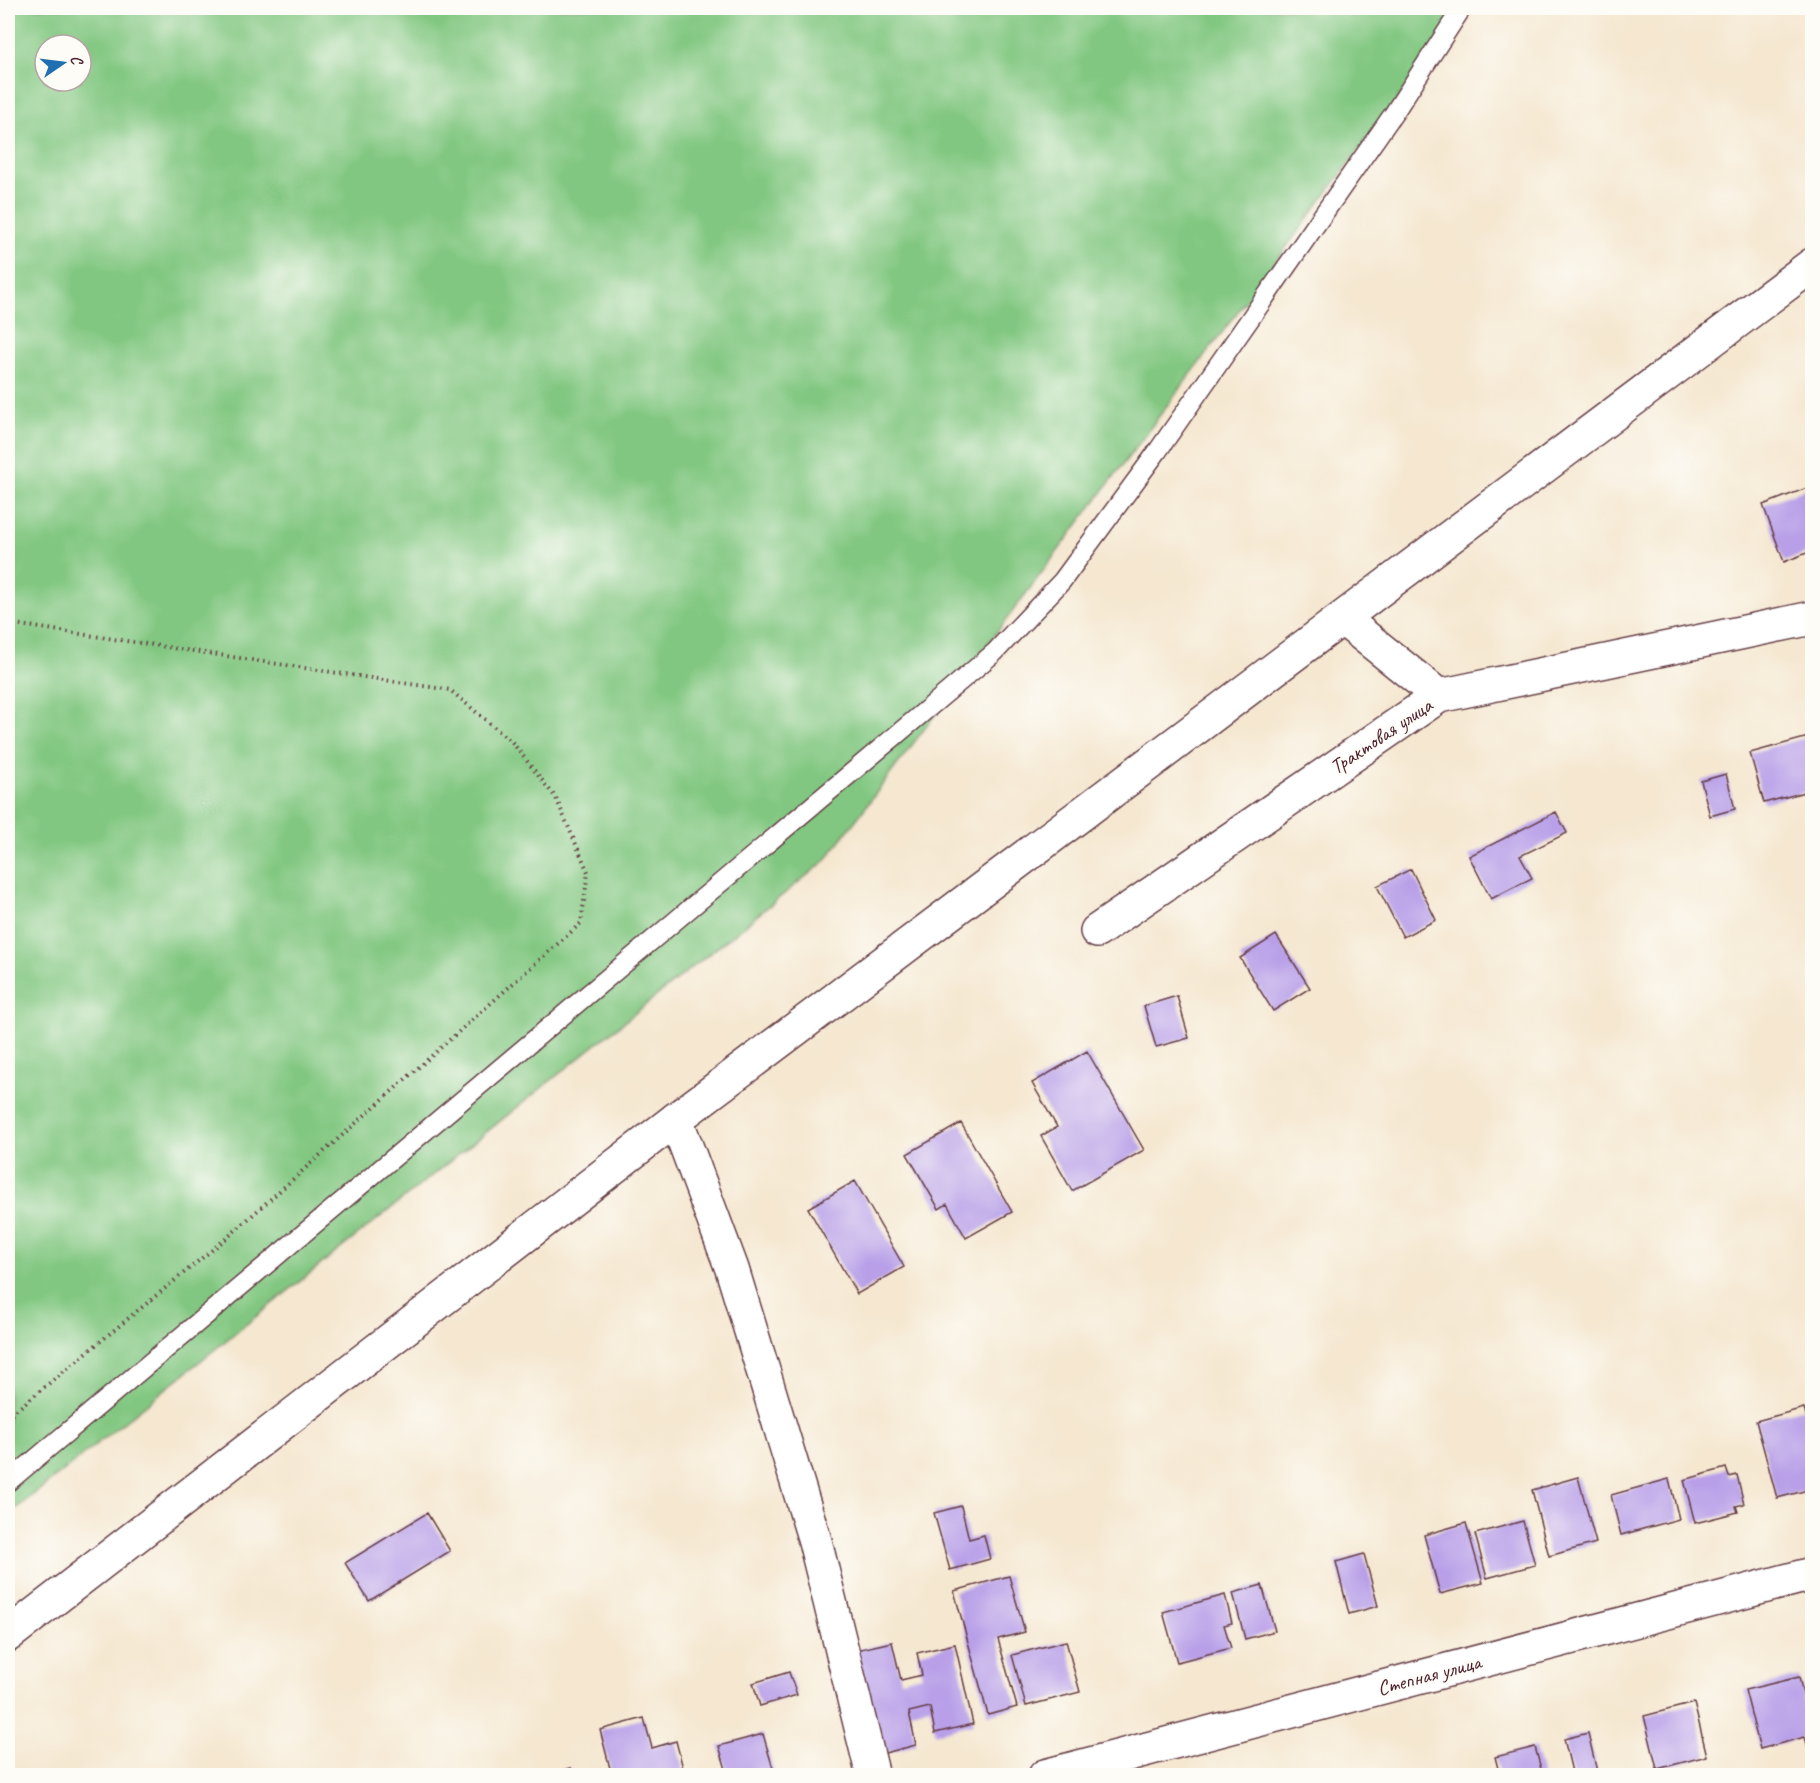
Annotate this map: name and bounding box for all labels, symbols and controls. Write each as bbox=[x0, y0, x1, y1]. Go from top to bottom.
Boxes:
north arrow bbox=[33, 33, 93, 93]
text: С bbox=[66, 53, 88, 68]
street label: Трактовая улица bbox=[1325, 691, 1439, 780]
street label: Степная улица bbox=[1374, 1648, 1486, 1701]

